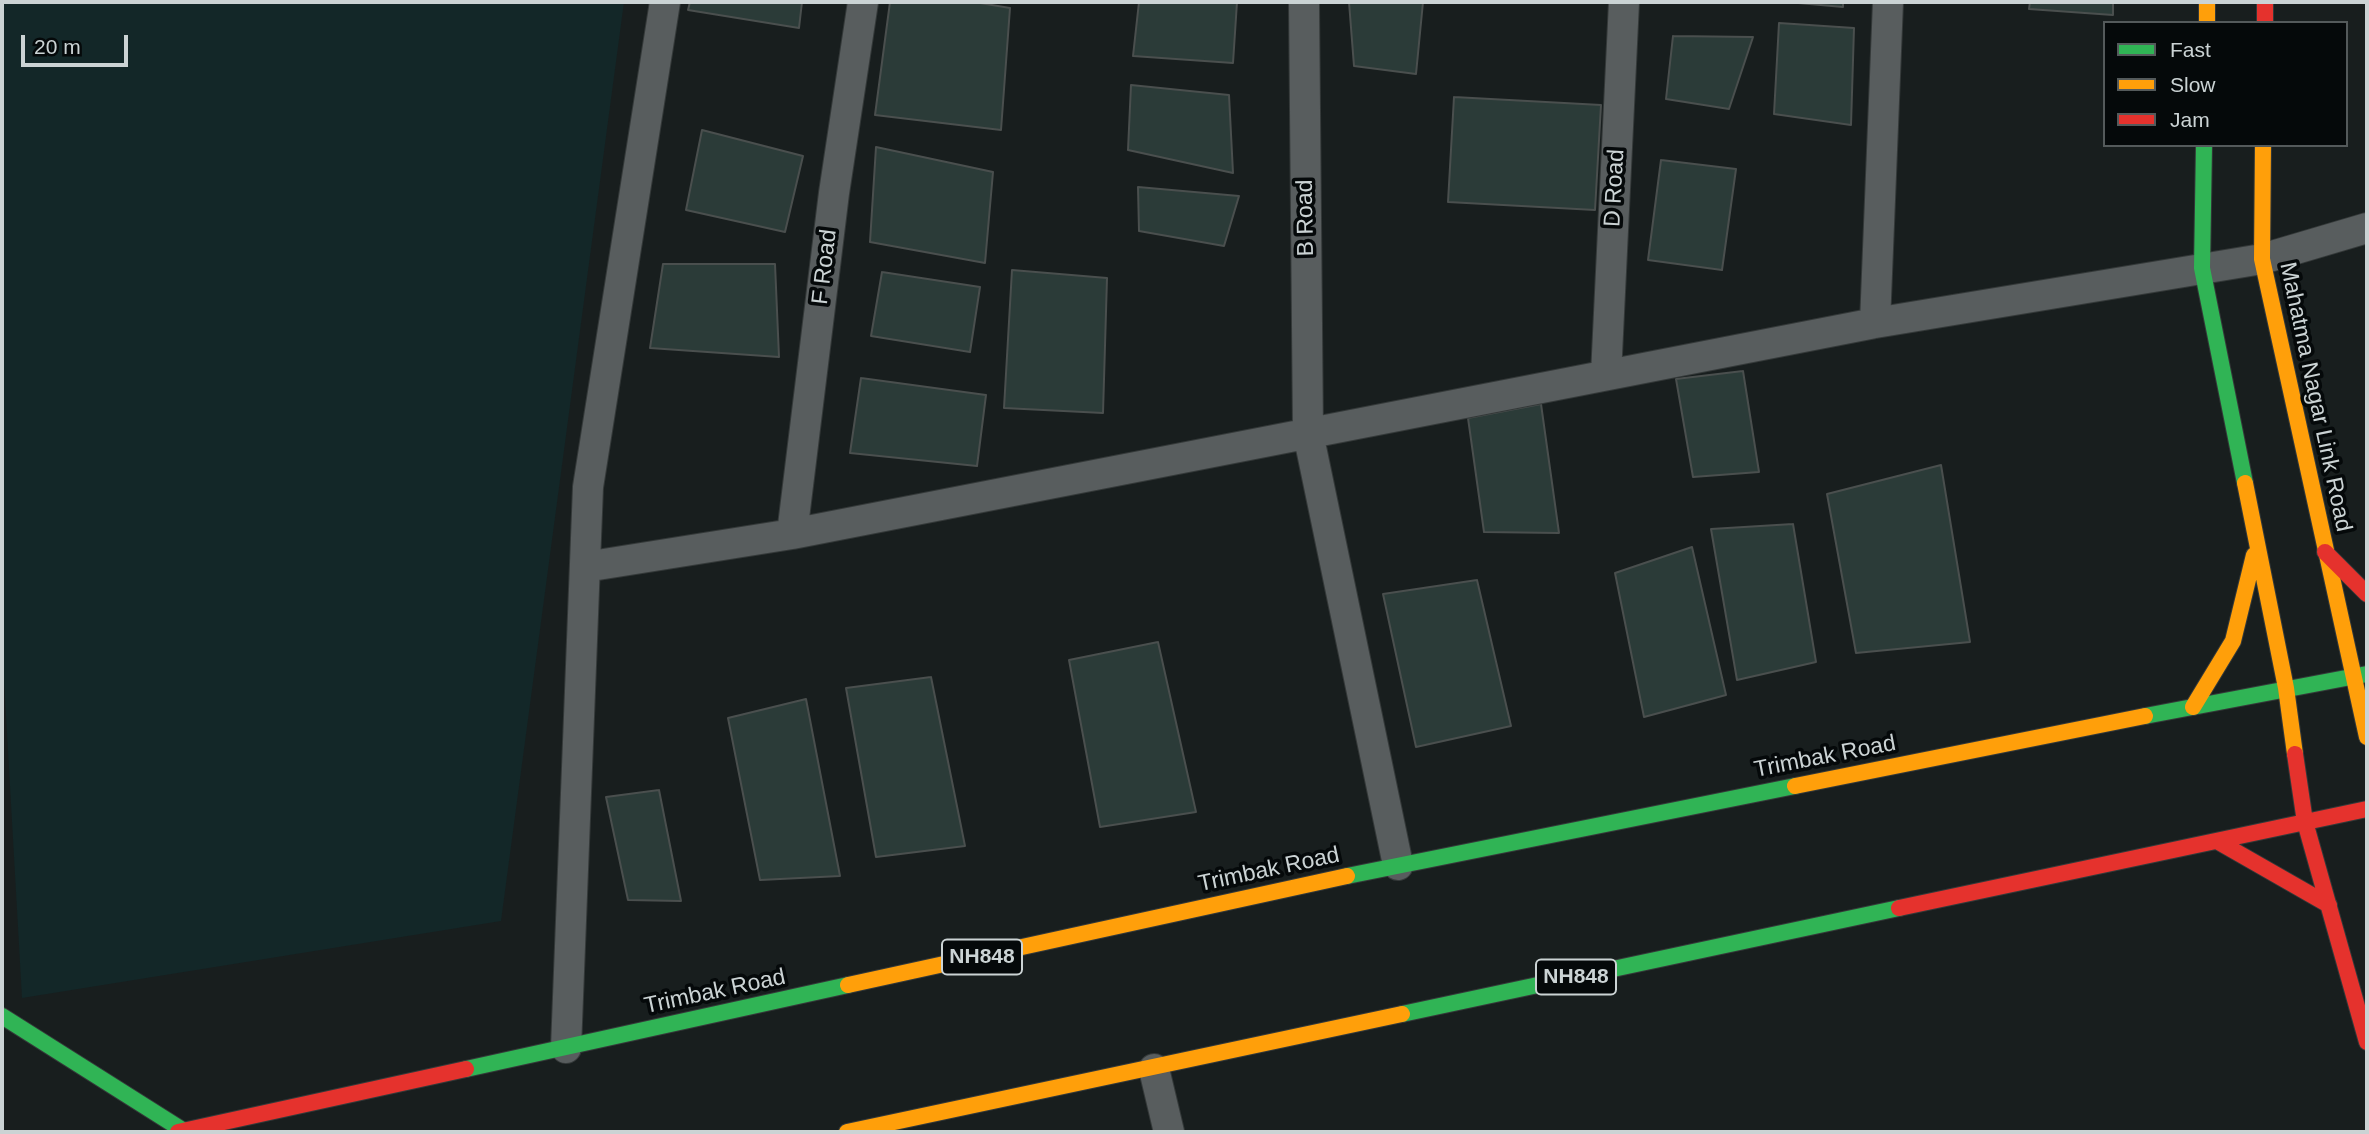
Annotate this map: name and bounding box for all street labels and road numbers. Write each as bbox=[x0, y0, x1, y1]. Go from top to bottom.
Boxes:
street label: D Road bbox=[1599, 148, 1631, 228]
street label: B Road bbox=[1292, 179, 1320, 257]
street label: F Road bbox=[807, 228, 843, 306]
street label: Mahatma Nagar Link Road bbox=[2273, 260, 2357, 534]
street label: Trimbak Road bbox=[1752, 730, 1898, 784]
street label: Trimbak Road bbox=[1196, 842, 1342, 898]
road number: NH848 bbox=[942, 940, 1022, 974]
road number: NH848 bbox=[1536, 960, 1616, 995]
street label: Trimbak Road bbox=[642, 964, 788, 1020]

